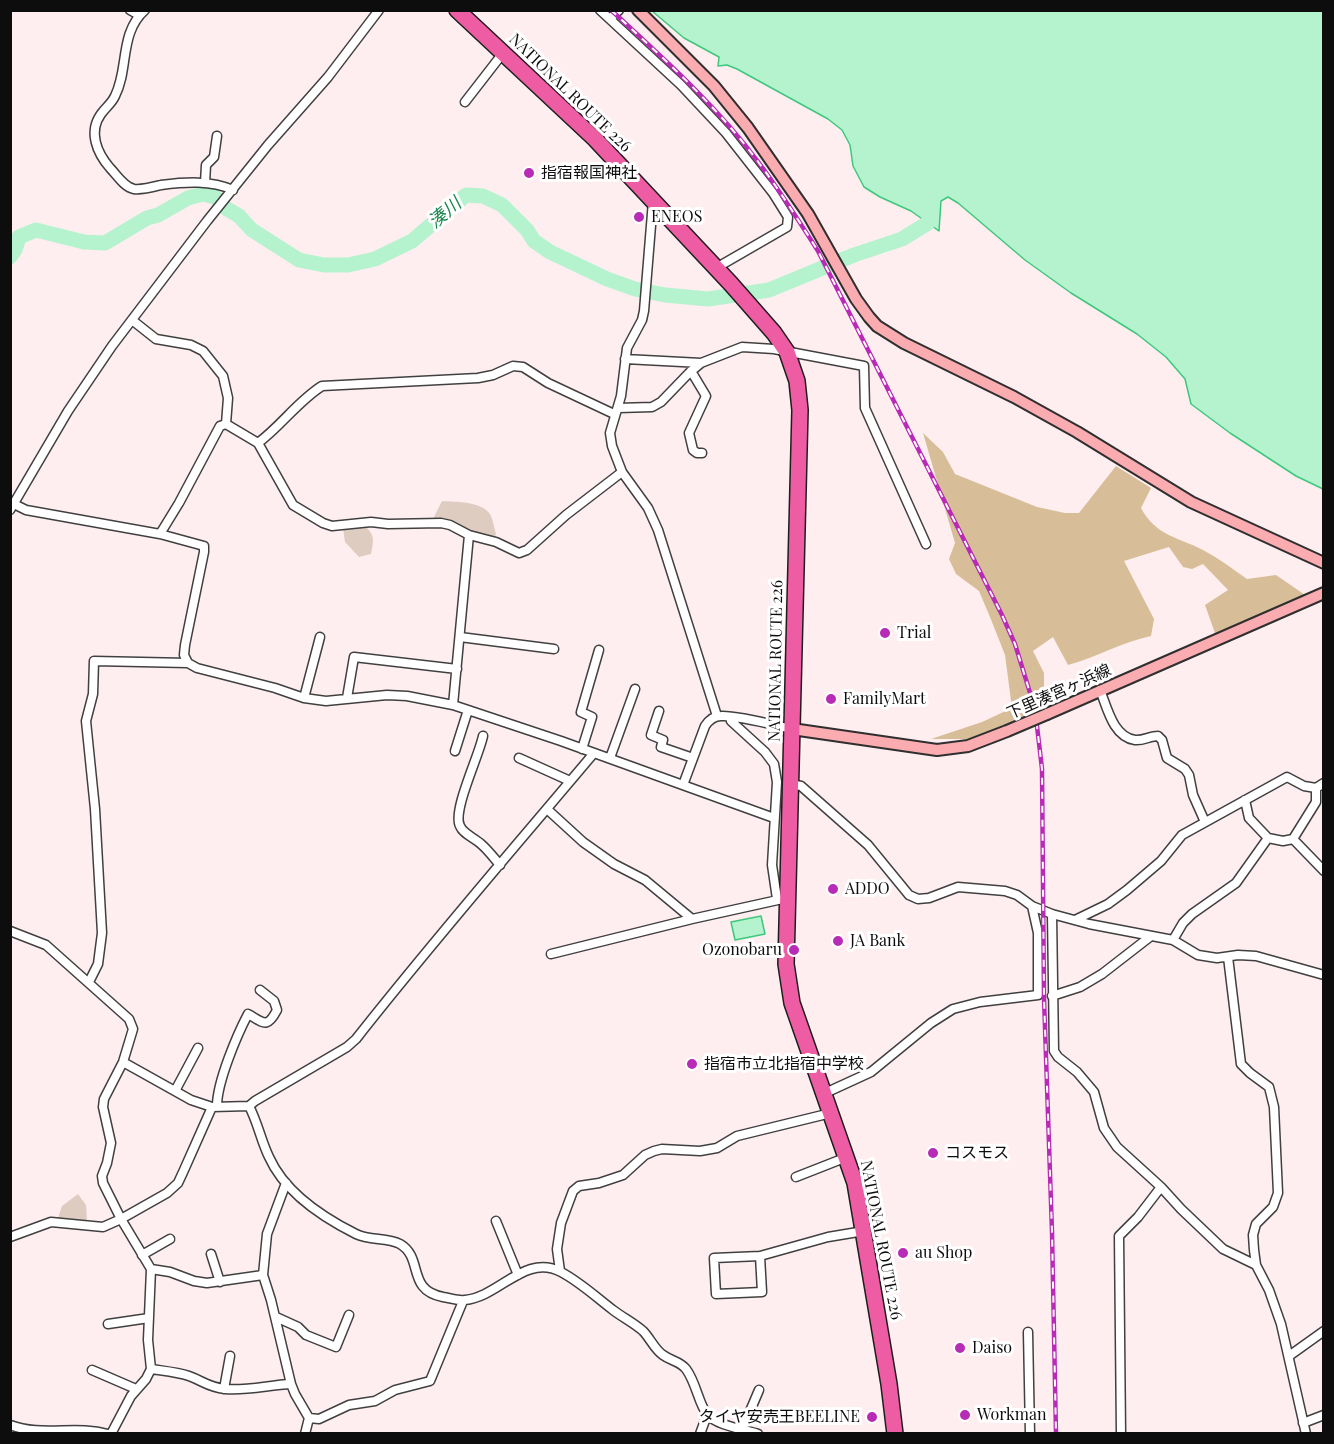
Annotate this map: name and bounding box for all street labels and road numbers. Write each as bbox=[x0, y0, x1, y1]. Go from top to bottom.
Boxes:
street label: NATIONAL ROUTE 226 bbox=[505, 30, 635, 156]
street label: NATIONAL ROUTE 226 bbox=[765, 580, 787, 742]
street label: 下里湊宮ヶ浜線 bbox=[1004, 660, 1114, 724]
street label: NATIONAL ROUTE 226 bbox=[856, 1159, 906, 1321]

